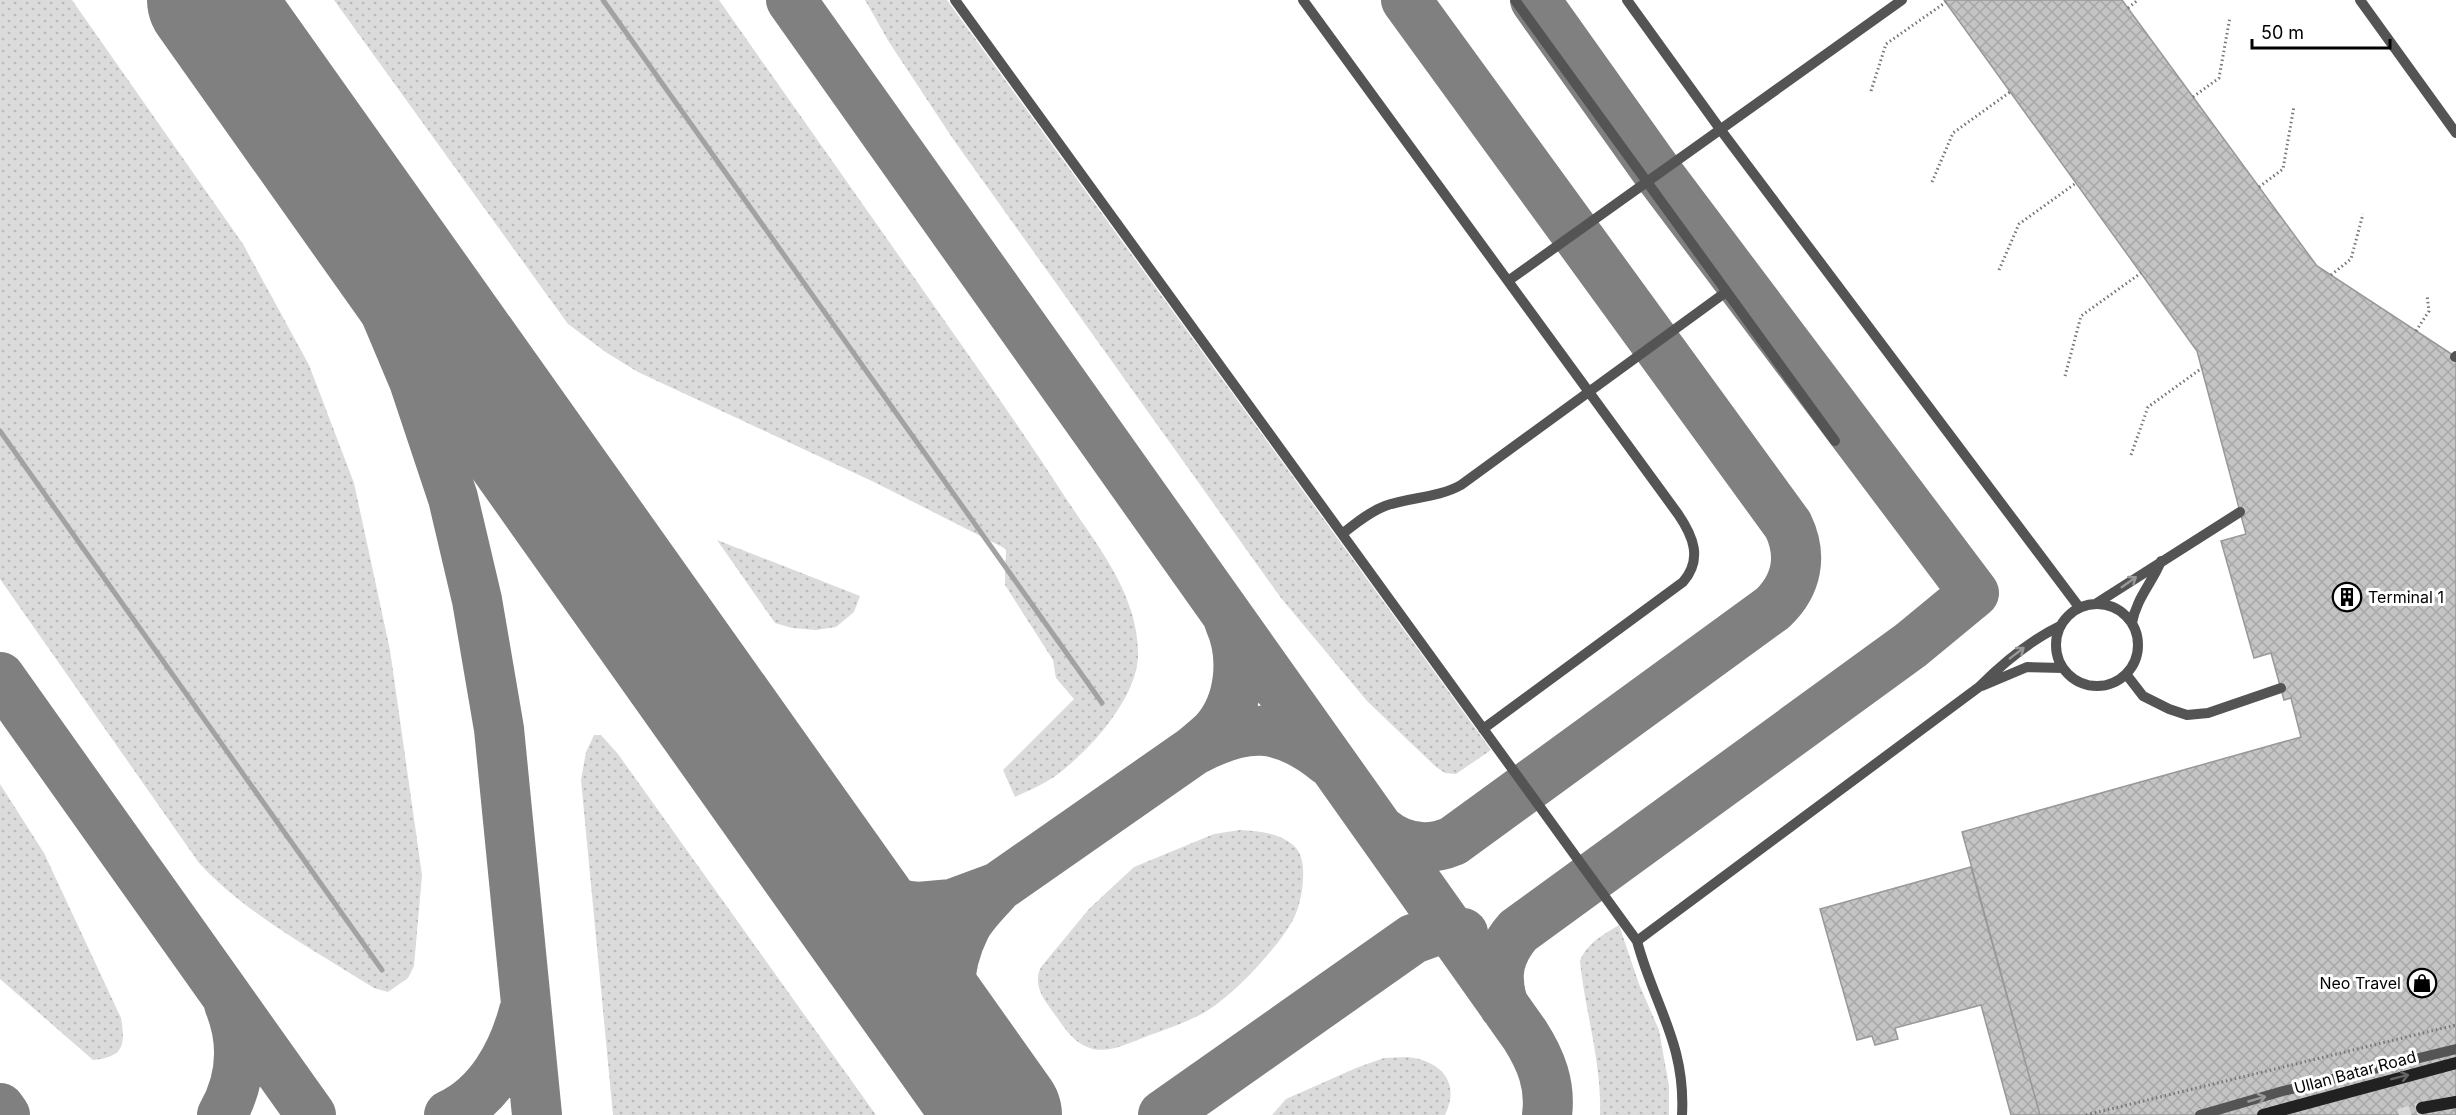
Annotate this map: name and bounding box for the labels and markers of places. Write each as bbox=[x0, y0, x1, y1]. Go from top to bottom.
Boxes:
building icon: Terminal 1 bbox=[2331, 581, 2363, 613]
place label: Terminal 1 bbox=[2368, 587, 2444, 607]
shop icon: Neo Travel bbox=[2406, 967, 2438, 999]
place label: Neo Travel bbox=[2319, 973, 2401, 993]

